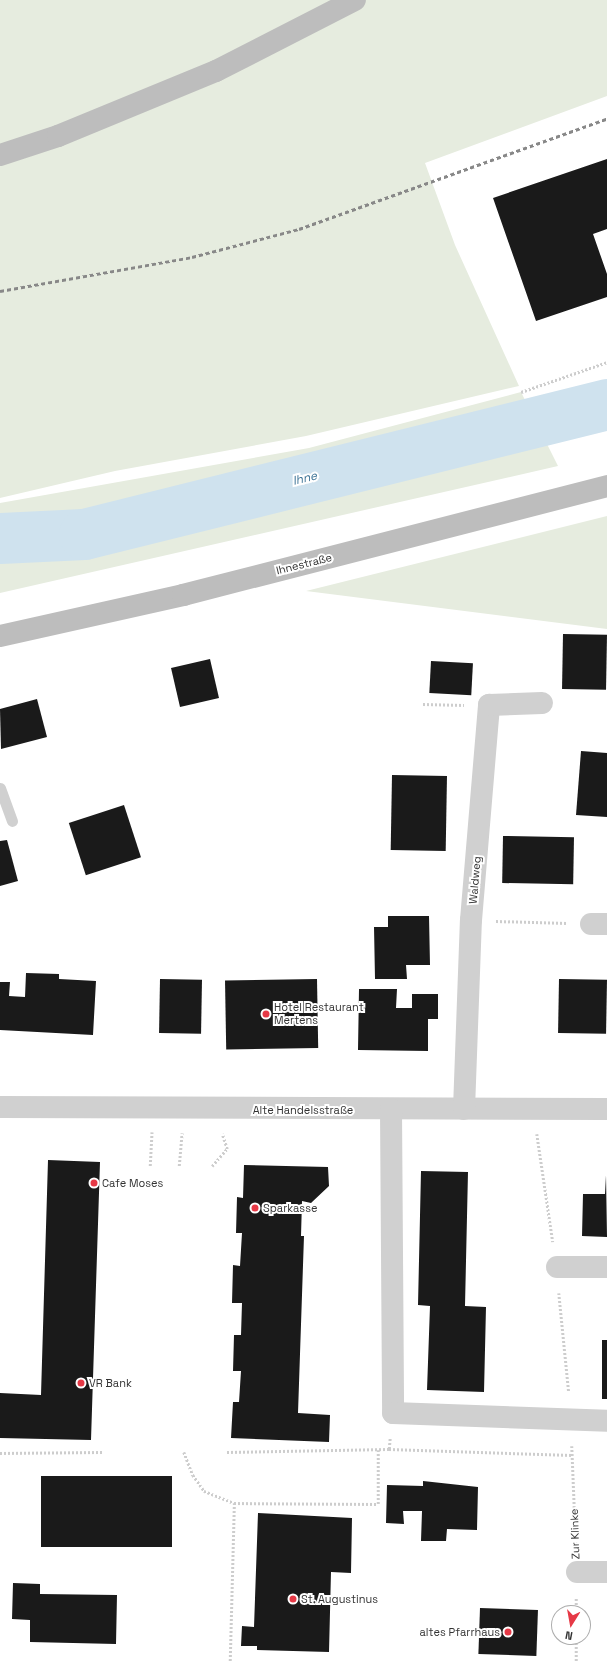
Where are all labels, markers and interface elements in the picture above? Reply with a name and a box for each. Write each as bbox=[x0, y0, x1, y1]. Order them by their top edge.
water label: Ihne bbox=[291, 469, 319, 489]
street label: Ihnestraße bbox=[275, 551, 333, 577]
street label: Waldweg bbox=[466, 856, 484, 904]
place label: Hotel Restaurant Mertens bbox=[274, 1001, 364, 1027]
marker: Hotel Restaurant Mertens bbox=[261, 1009, 271, 1019]
street label: Alte Handelsstraße bbox=[253, 1103, 353, 1117]
place label: Cafe Moses bbox=[102, 1176, 163, 1190]
marker: Cafe Moses bbox=[89, 1178, 99, 1188]
place label: Sparkasse bbox=[263, 1201, 317, 1215]
marker: Sparkasse bbox=[250, 1203, 260, 1213]
place label: VR Bank bbox=[89, 1376, 132, 1390]
marker: VR Bank bbox=[76, 1378, 86, 1388]
street label: Zur Klinke bbox=[568, 1508, 582, 1560]
place label: St. Augustinus bbox=[301, 1592, 378, 1606]
marker: St. Augustinus bbox=[288, 1594, 298, 1604]
north arrow bbox=[551, 1605, 591, 1645]
place label: altes Pfarrhaus bbox=[420, 1625, 500, 1639]
marker: altes Pfarrhaus bbox=[503, 1627, 513, 1637]
text: N bbox=[564, 1628, 574, 1643]

